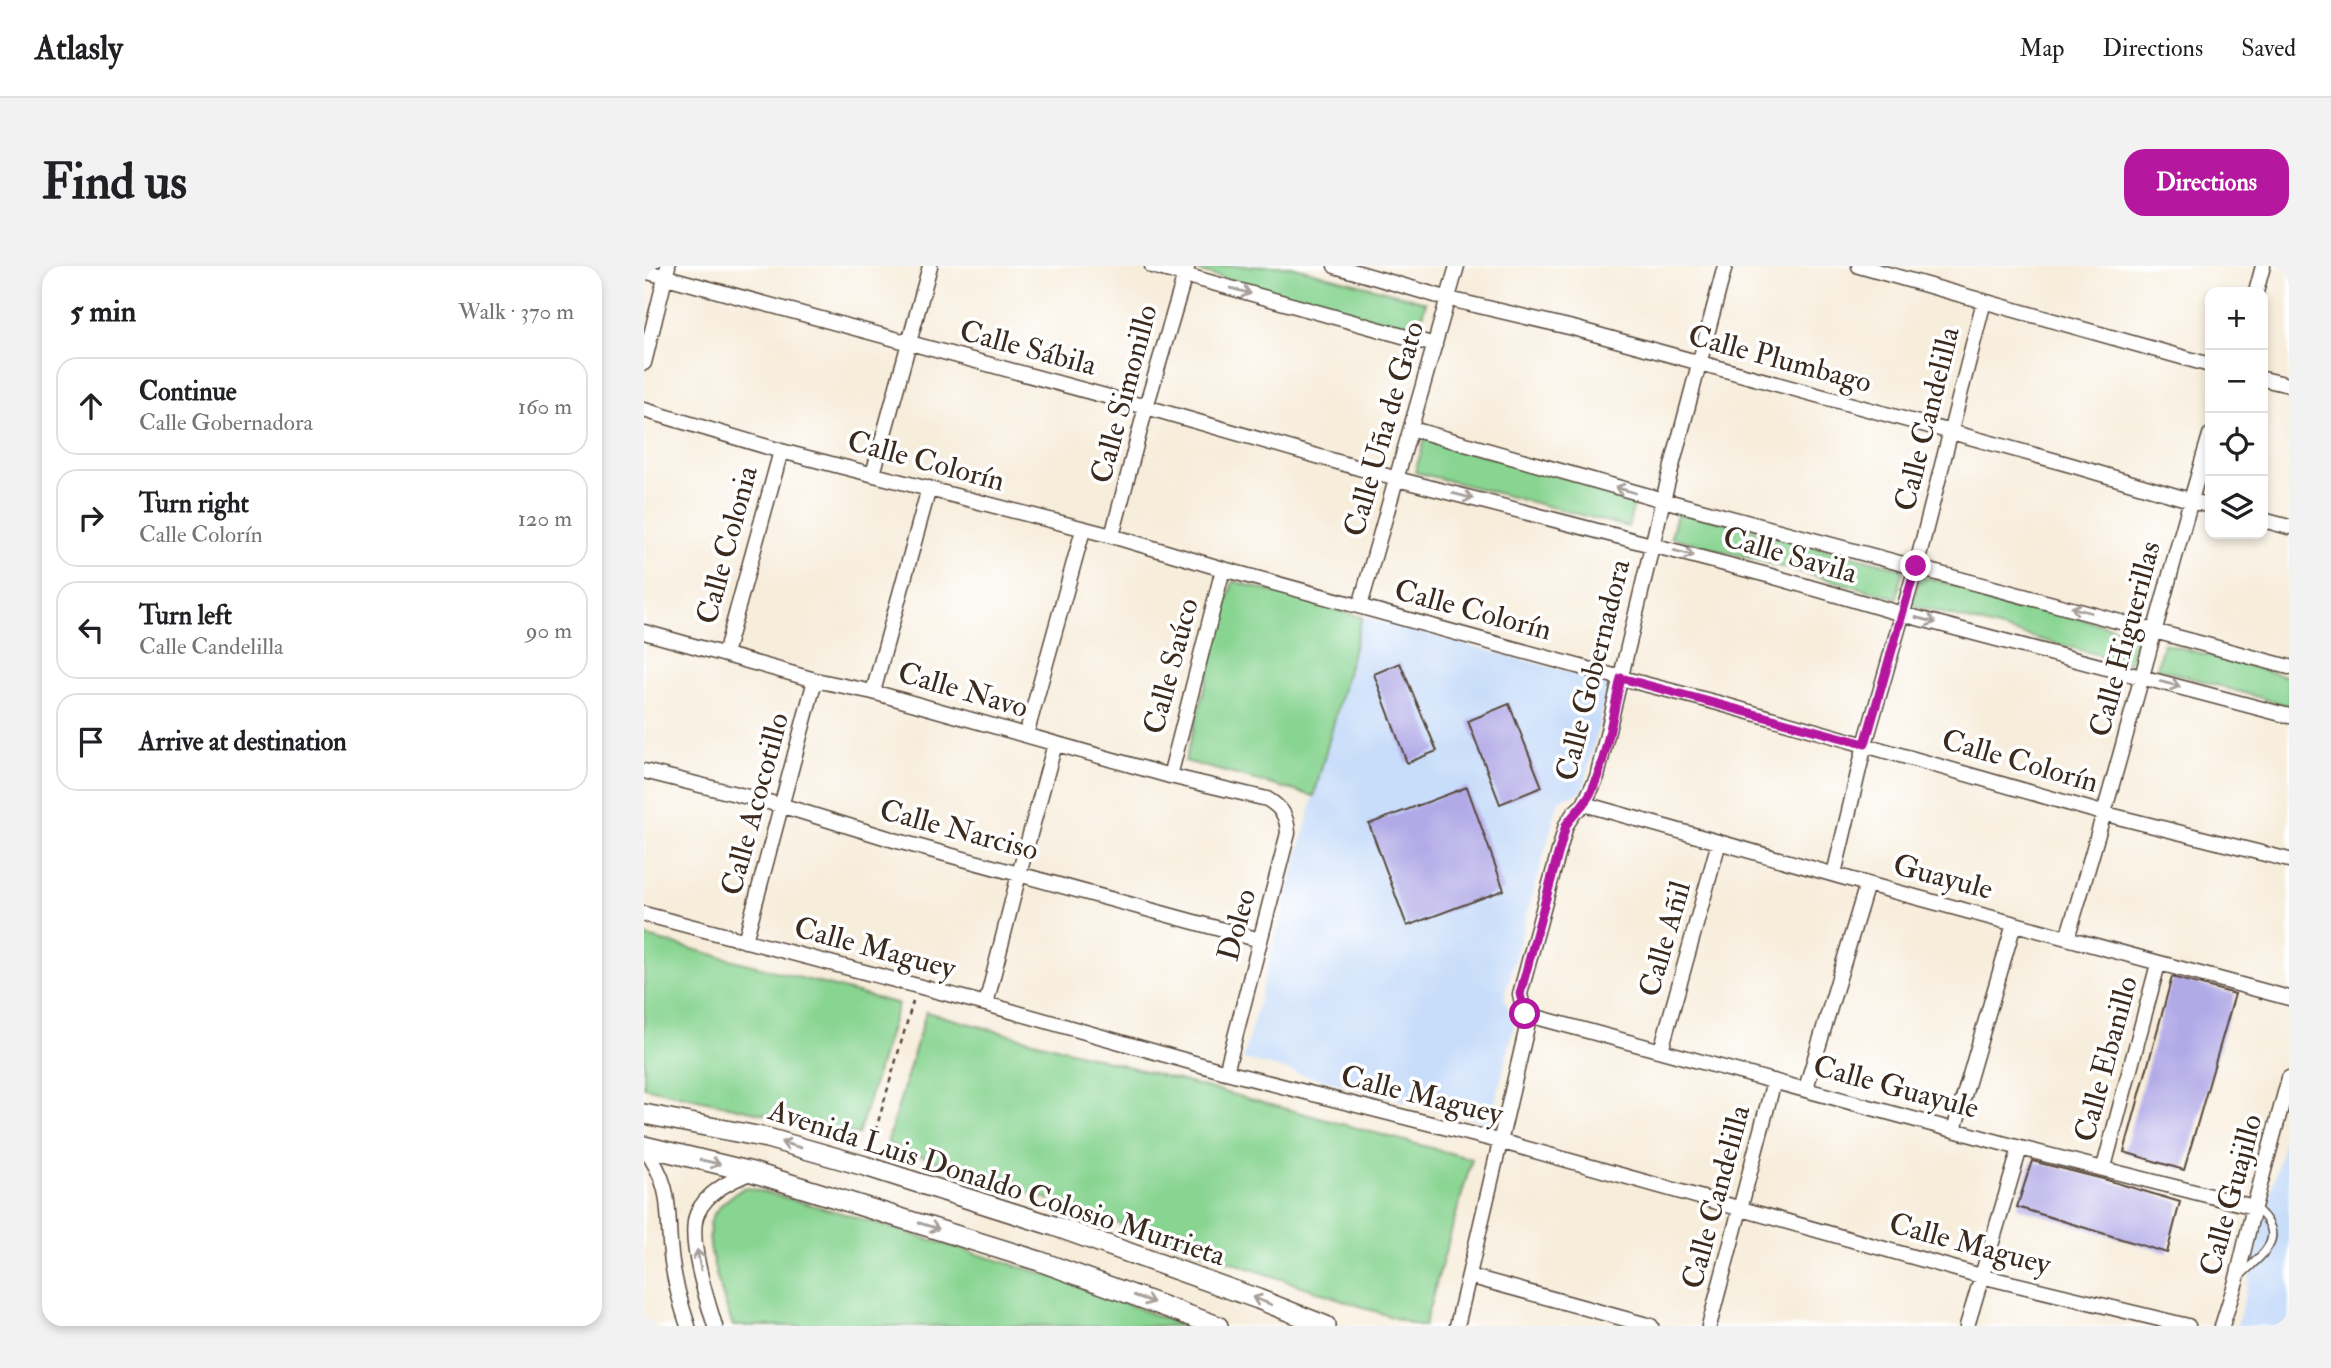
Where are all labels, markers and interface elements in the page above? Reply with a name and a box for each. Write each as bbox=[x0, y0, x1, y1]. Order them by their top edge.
text: Atlasly bbox=[35, 28, 123, 69]
text: Map bbox=[2019, 33, 2064, 64]
text: Directions bbox=[2102, 33, 2203, 64]
text: Saved bbox=[2241, 33, 2296, 64]
button: Directions bbox=[2124, 149, 2289, 216]
text: Find us bbox=[42, 152, 187, 213]
one-way arrow bbox=[1230, 285, 1252, 298]
map controls bbox=[2205, 287, 2268, 539]
button: + bbox=[2205, 287, 2268, 350]
text: 5 min bbox=[70, 293, 136, 330]
text: Walk · 370 m bbox=[458, 297, 574, 326]
street label: Calle Simonillo bbox=[1082, 301, 1166, 487]
street label: Calle Sábila bbox=[956, 312, 1101, 384]
street label: Calle Uña de Gato bbox=[1336, 317, 1432, 541]
street label: Calle Plumbago bbox=[1684, 317, 1876, 401]
street label: Calle Candelilla bbox=[1886, 322, 1968, 515]
button: − bbox=[2205, 350, 2268, 413]
text: Continue bbox=[139, 376, 237, 408]
icon: ahead bbox=[72, 387, 110, 425]
text: 160 m bbox=[518, 392, 572, 421]
text: Calle Gobernadora bbox=[139, 408, 313, 437]
button: locate bbox=[2205, 413, 2268, 476]
street label: Calle Colorín bbox=[843, 422, 1009, 500]
street label: Calle Colonia bbox=[688, 461, 766, 628]
button: layers bbox=[2205, 476, 2268, 539]
one-way arrow bbox=[1614, 482, 1636, 495]
text: Turn right bbox=[139, 488, 249, 520]
one-way arrow bbox=[1451, 490, 1474, 503]
icon: right bbox=[72, 499, 110, 537]
text: 120 m bbox=[518, 504, 572, 533]
street label: Calle Savila bbox=[1719, 518, 1862, 592]
text: Calle Colorín bbox=[139, 520, 263, 549]
street label: Calle Higuerillas bbox=[2081, 537, 2169, 741]
one-way arrow bbox=[1672, 547, 1694, 560]
route end bbox=[1900, 550, 1931, 581]
street label: Calle Gobernadora bbox=[1548, 555, 1639, 785]
street label: Calle Colorín bbox=[1390, 571, 1556, 649]
street label: Calle Saúco bbox=[1135, 594, 1207, 738]
text: Turn left bbox=[139, 600, 232, 632]
one-way arrow bbox=[2070, 603, 2093, 616]
icon: left bbox=[72, 611, 110, 649]
one-way arrow bbox=[1915, 614, 1937, 627]
text: 90 m bbox=[526, 616, 572, 645]
text: Calle Candelilla bbox=[139, 632, 284, 661]
street label: Calle Navo bbox=[894, 654, 1032, 726]
one-way arrow bbox=[2159, 678, 2181, 691]
street label: Calle Acocotillo bbox=[713, 709, 797, 899]
street label: Calle Colorín bbox=[1937, 721, 2103, 801]
icon: arrive bbox=[72, 723, 110, 761]
text: Arrive at destination bbox=[139, 726, 347, 758]
street label: Calle Narciso bbox=[876, 791, 1042, 869]
street label: Guayule bbox=[1889, 846, 1997, 908]
street label: Calle Añil bbox=[1631, 877, 1699, 1001]
street label: Doleo bbox=[1210, 885, 1264, 965]
street label: Calle Maguey bbox=[790, 909, 961, 988]
street label: Calle Ebanillo bbox=[2066, 972, 2146, 1146]
route start bbox=[1509, 998, 1540, 1029]
street label: Calle Guayule bbox=[1809, 1047, 1983, 1127]
street label: Calle Maguey bbox=[1337, 1057, 1508, 1133]
street label: Avenida Luis Donaldo Colosio Murrieta bbox=[763, 1091, 1231, 1275]
street label: Calle Candelilla bbox=[1674, 1101, 1758, 1293]
street label: Calle Guajillo bbox=[2192, 1110, 2270, 1280]
one-way arrow bbox=[780, 1138, 802, 1151]
one-way arrow bbox=[699, 1156, 721, 1169]
street label: Calle Maguey bbox=[1885, 1205, 2056, 1284]
one-way arrow bbox=[917, 1221, 939, 1234]
one-way arrow bbox=[691, 1249, 705, 1272]
one-way arrow bbox=[1252, 1293, 1274, 1306]
one-way arrow bbox=[1133, 1294, 1155, 1306]

